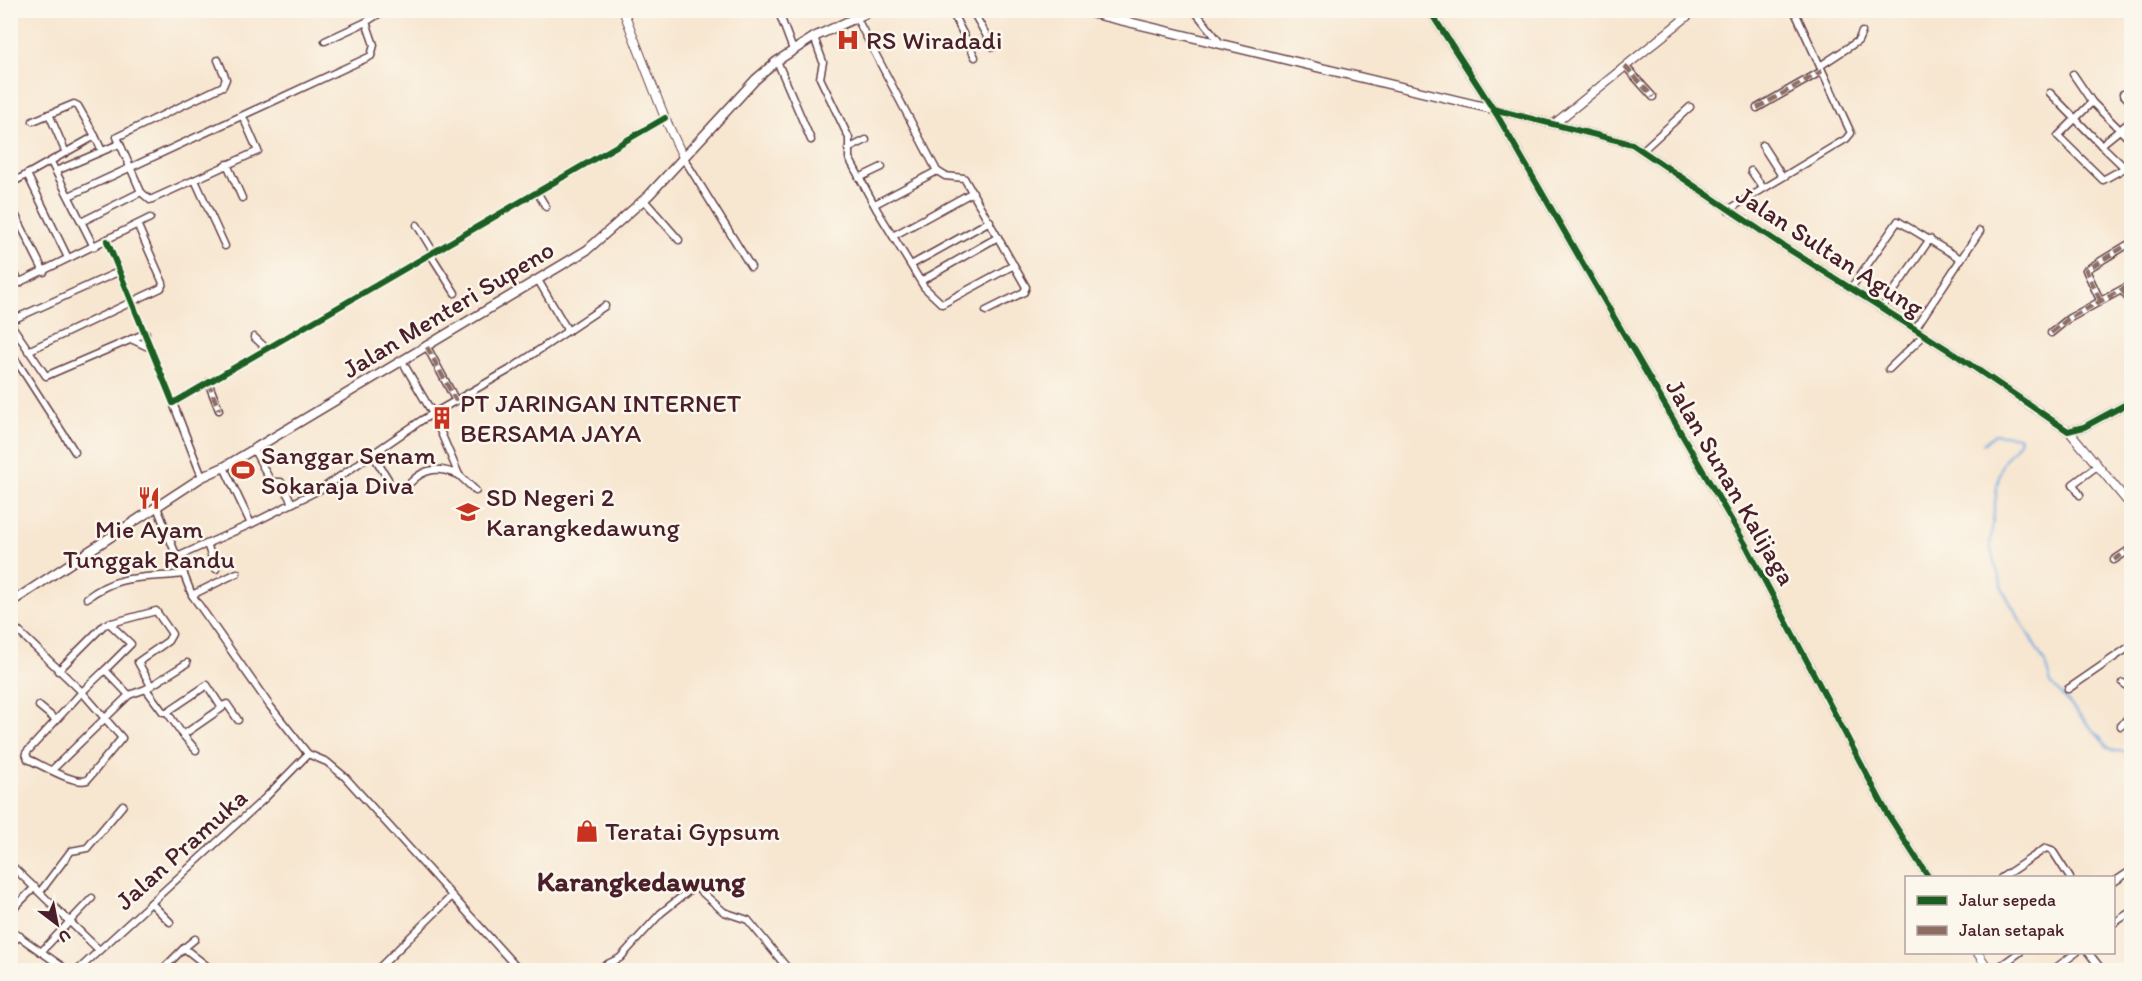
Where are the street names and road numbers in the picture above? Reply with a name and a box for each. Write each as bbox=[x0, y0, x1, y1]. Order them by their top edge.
street label: Jalan Sultan Agung bbox=[1730, 178, 1930, 324]
street label: Jalan Menteri Supeno bbox=[336, 233, 560, 385]
street label: Jalan Sunan Kalijaga bbox=[1659, 373, 1803, 591]
street label: Jalan Pramuka bbox=[108, 781, 254, 917]

